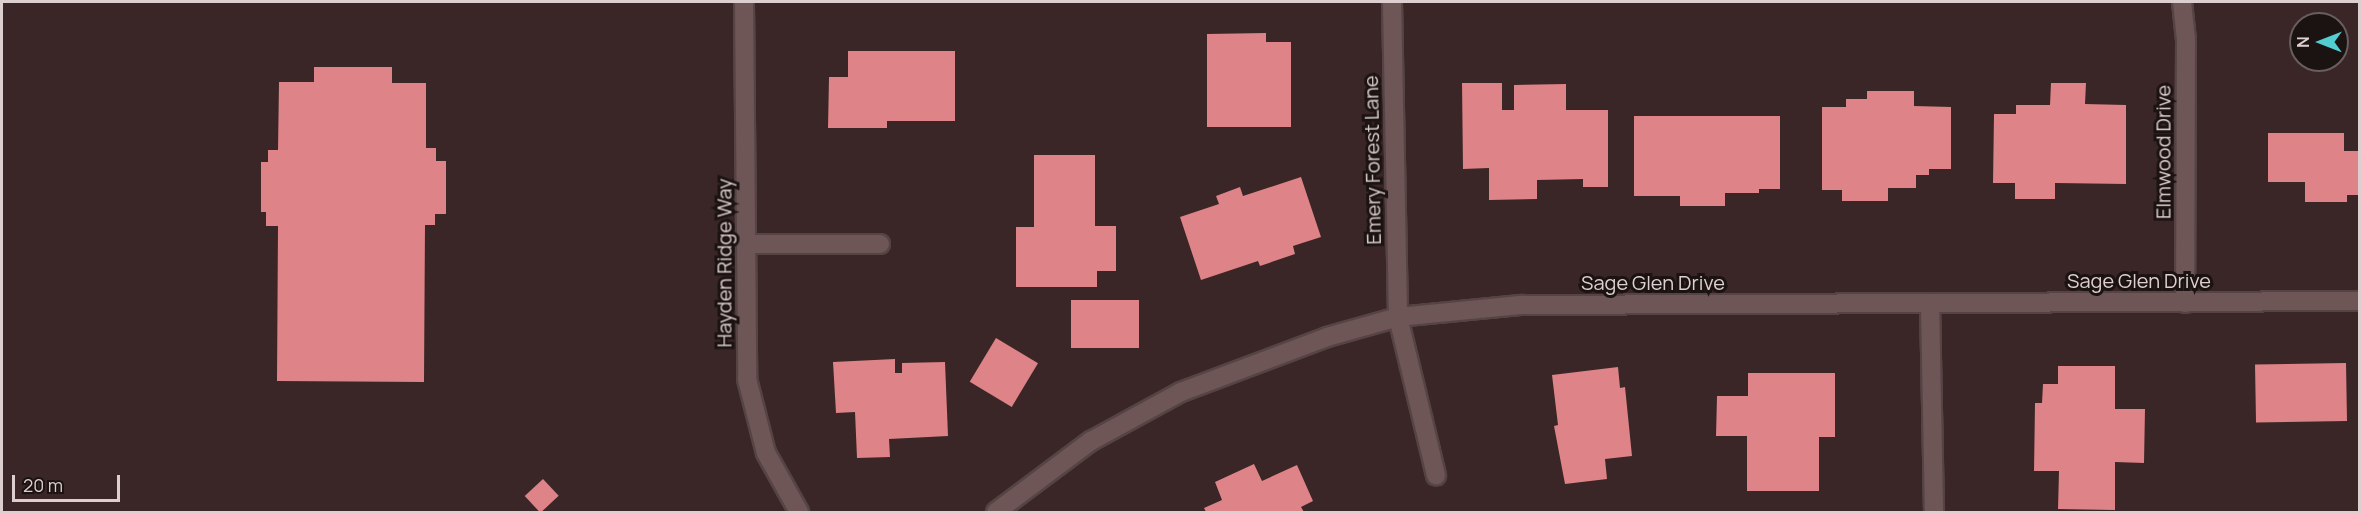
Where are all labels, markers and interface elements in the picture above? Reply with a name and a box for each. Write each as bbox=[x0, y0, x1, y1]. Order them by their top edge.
north arrow bbox=[2289, 12, 2349, 72]
text: N bbox=[2292, 36, 2314, 48]
street label: Emery Forest Lane bbox=[1359, 75, 1385, 245]
street label: Elmwood Drive bbox=[2151, 85, 2175, 219]
street label: Hayden Ridge Way bbox=[712, 179, 736, 347]
street label: Sage Glen Drive bbox=[2067, 268, 2211, 292]
street label: Sage Glen Drive bbox=[1581, 270, 1725, 294]
scale bar bbox=[15, 463, 123, 501]
text: 20 m bbox=[23, 473, 63, 497]

